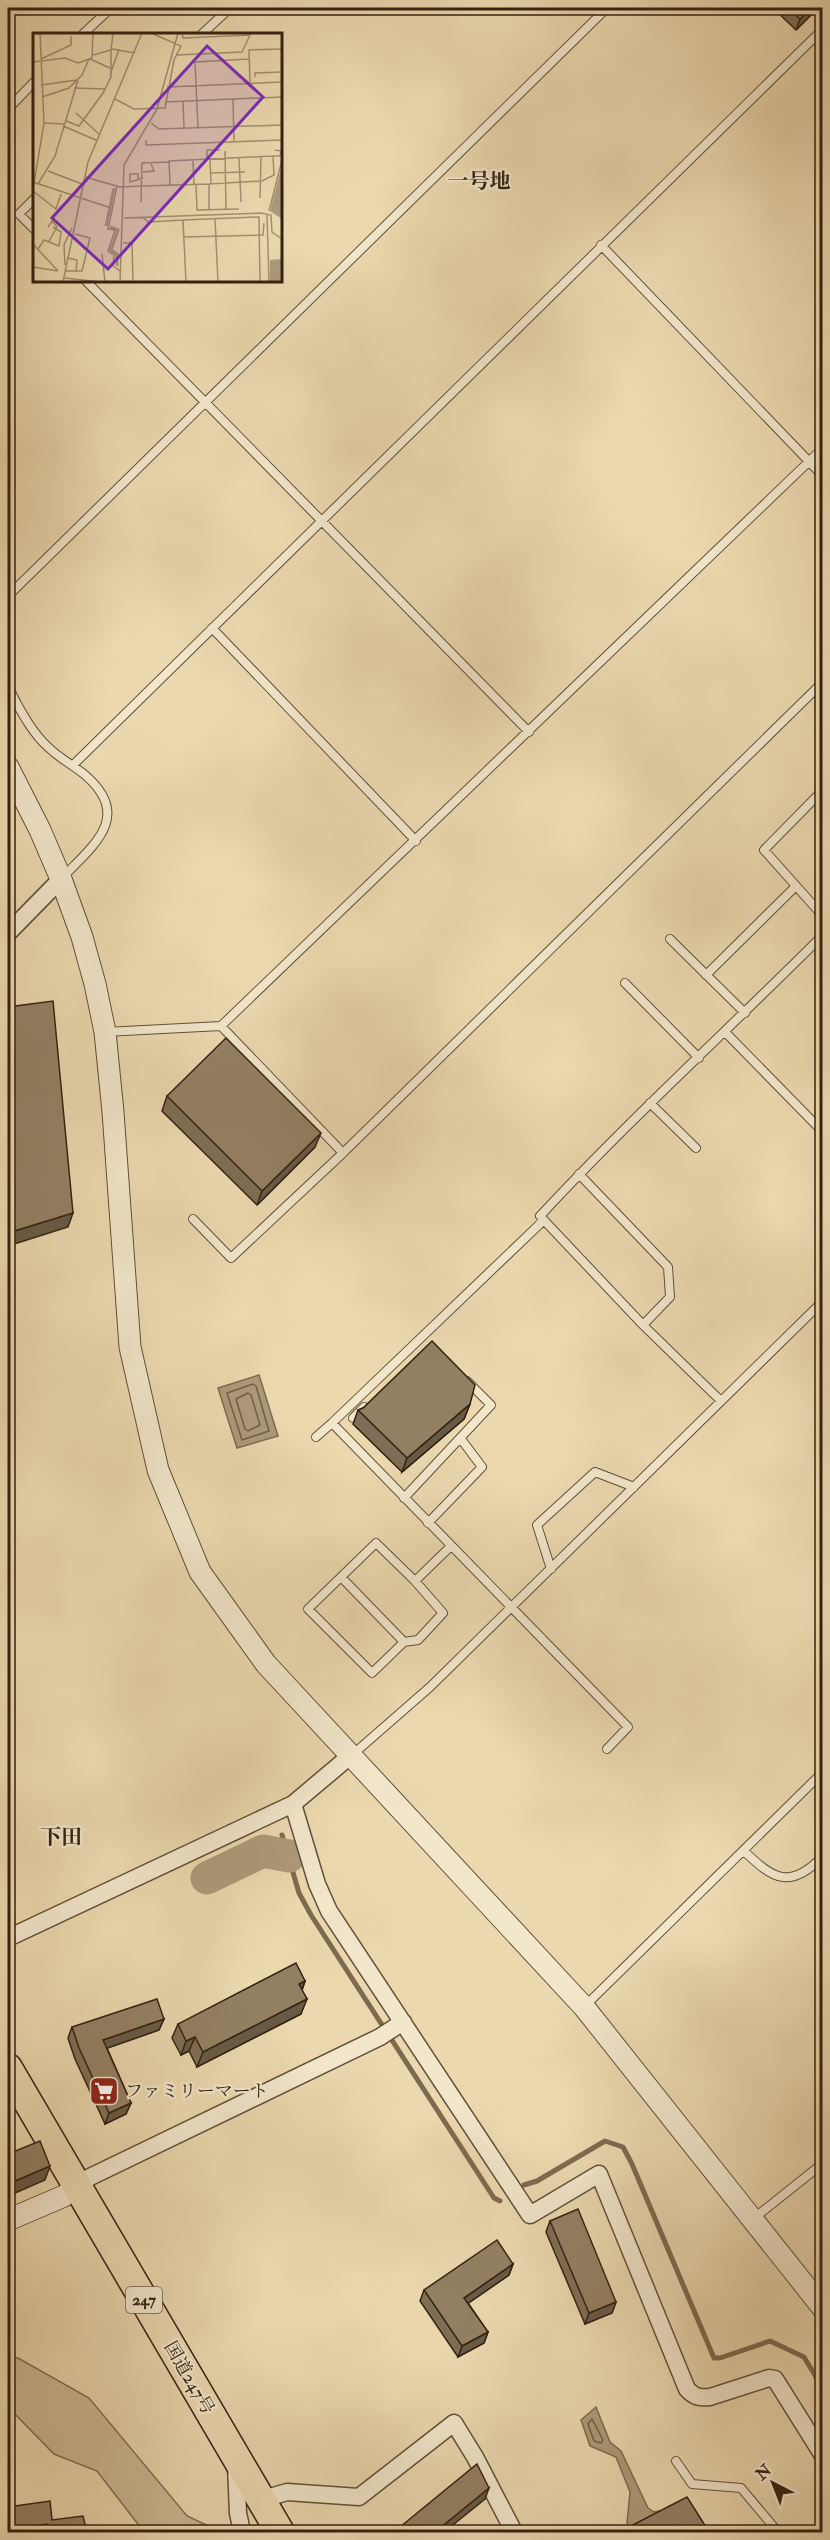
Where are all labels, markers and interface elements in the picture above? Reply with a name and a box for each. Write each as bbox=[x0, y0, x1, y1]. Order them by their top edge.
inset map bbox=[33, 33, 282, 282]
district label: 一号地 bbox=[448, 168, 511, 195]
district label: 下田 bbox=[40, 1824, 82, 1851]
supermarket icon: ファミリーマート bbox=[88, 2075, 120, 2107]
place label: ファミリーマート bbox=[125, 2080, 269, 2103]
road number: 247 bbox=[126, 2287, 162, 2313]
street label: 国道247号 bbox=[159, 2337, 219, 2419]
north arrow bbox=[743, 2453, 803, 2513]
text: N bbox=[751, 2460, 776, 2485]

